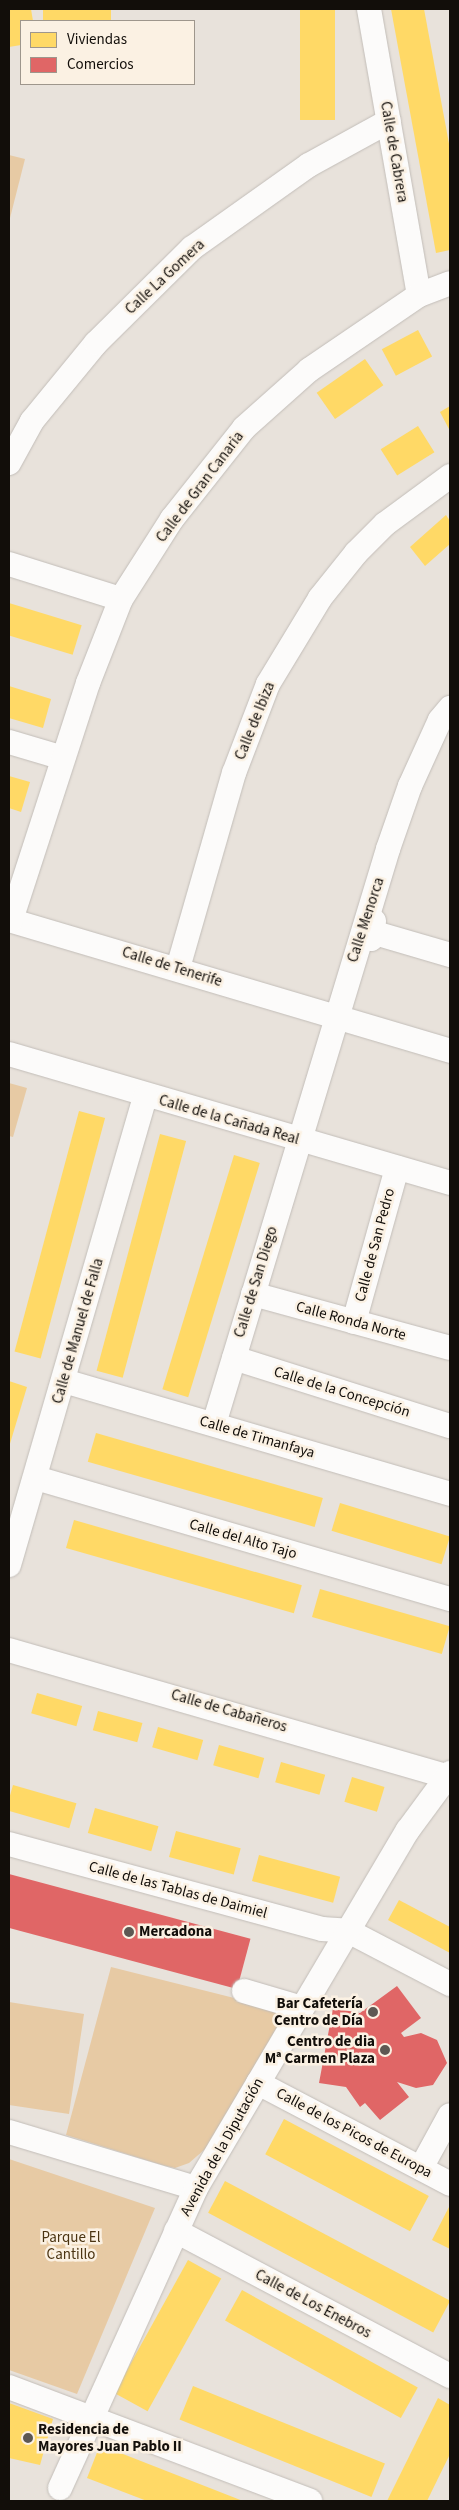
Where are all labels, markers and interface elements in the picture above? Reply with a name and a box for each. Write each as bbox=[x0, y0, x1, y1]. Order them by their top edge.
legend bbox=[20, 20, 195, 85]
text: Viviendas bbox=[67, 29, 127, 50]
text: Comercios bbox=[67, 54, 134, 75]
street label: Calle de Cabrera bbox=[376, 100, 412, 204]
street label: Calle La Gomera bbox=[122, 236, 208, 318]
street label: Calle de Gran Canaria bbox=[152, 428, 248, 546]
street label: Calle de Ibiza bbox=[231, 679, 279, 763]
street label: Calle Menorca bbox=[344, 875, 388, 965]
street label: Calle de Tenerife bbox=[120, 943, 224, 991]
street label: Calle de la Cañada Real bbox=[157, 1091, 301, 1149]
street label: Calle de San Pedro bbox=[351, 1186, 399, 1304]
street label: Calle de San Diego bbox=[231, 1224, 281, 1340]
street label: Calle de Manuel de Falla bbox=[49, 1256, 107, 1406]
street label: Calle Ronda Norte bbox=[294, 1298, 408, 1344]
street label: Calle de la Concepción bbox=[272, 1363, 412, 1421]
street label: Calle de Timanfaya bbox=[197, 1412, 317, 1462]
street label: Calle del Alto Tajo bbox=[187, 1515, 299, 1563]
street label: Calle de Cabañeros bbox=[169, 1686, 289, 1736]
street label: Calle de las Tablas de Daimiel bbox=[87, 1858, 269, 1922]
place label: Mercadona bbox=[139, 1923, 212, 1941]
marker: Mercadona bbox=[123, 1926, 135, 1938]
place label: Bar Cafetería Centro de Día bbox=[274, 1994, 363, 2029]
marker: Bar Cafetería Centro de Día bbox=[367, 2006, 379, 2018]
place label: Centro de dia Mª Carmen Plaza bbox=[265, 2032, 375, 2067]
marker: Centro de dia Mª Carmen Plaza bbox=[379, 2044, 391, 2056]
street label: Avenida de la Diputación bbox=[177, 2075, 267, 2219]
street label: Calle de los Picos de Europa bbox=[273, 2084, 435, 2182]
park label: Parque El Cantillo bbox=[41, 2228, 101, 2263]
street label: Calle de Los Enebros bbox=[252, 2266, 374, 2342]
place label: Residencia de Mayores Juan Pablo II bbox=[38, 2420, 182, 2455]
marker: Residencia de Mayores Juan Pablo II bbox=[22, 2432, 34, 2444]

